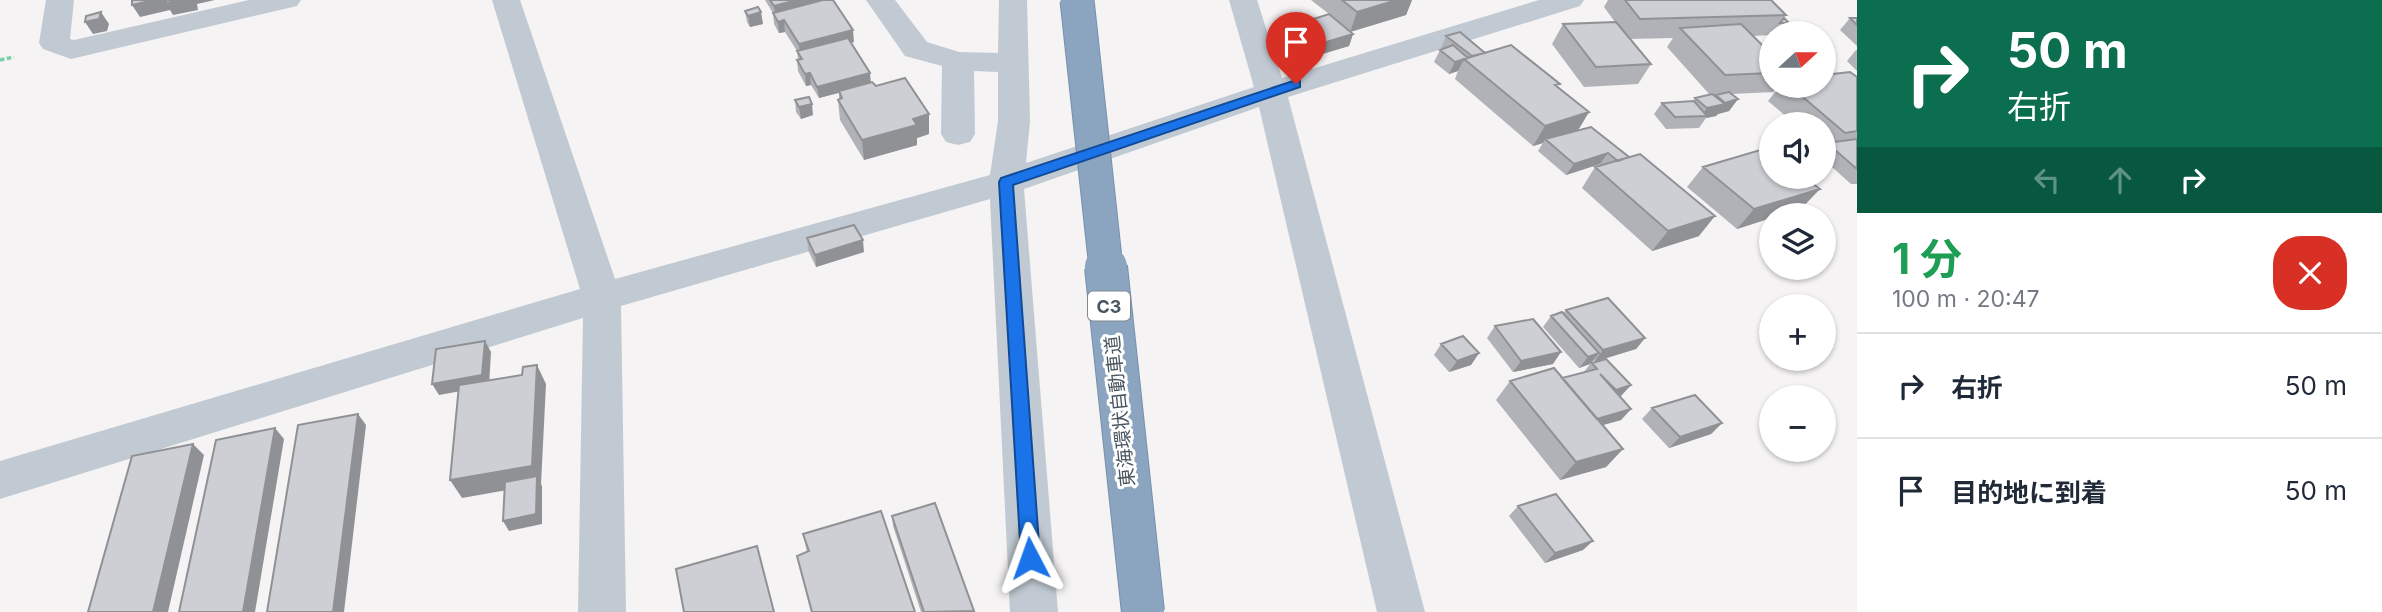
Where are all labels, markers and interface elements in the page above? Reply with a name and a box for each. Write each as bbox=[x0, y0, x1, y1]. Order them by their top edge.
pin bbox=[1266, 12.0, 1326, 84]
north arrow bbox=[1759, 21, 1836, 98]
map controls bbox=[1759, 21, 1836, 462]
text: 50 m bbox=[2007, 21, 2128, 80]
icon: arrive bbox=[1277, 23, 1315, 61]
icon: right bbox=[1892, 28, 1983, 119]
text: 右折 bbox=[2007, 87, 2071, 126]
button: sound bbox=[1759, 112, 1836, 189]
icon: left bbox=[2028, 161, 2066, 199]
icon: ahead bbox=[2101, 161, 2139, 199]
icon: right bbox=[2174, 161, 2212, 199]
button: layers bbox=[1759, 203, 1836, 280]
text: 1 分 bbox=[1892, 233, 1962, 284]
button: close bbox=[2273, 236, 2347, 310]
text: 100 m · 20:47 bbox=[1892, 285, 2040, 313]
road number: C3 bbox=[1088, 292, 1130, 320]
button: + bbox=[1759, 294, 1836, 371]
street label: 東海環状自動車道 bbox=[1101, 334, 1139, 488]
icon: right bbox=[1892, 367, 1930, 405]
text: 50 m bbox=[2285, 370, 2347, 401]
text: 右折 bbox=[1951, 372, 2003, 403]
button: − bbox=[1759, 385, 1836, 462]
icon: arrive bbox=[1892, 472, 1930, 510]
text: 50 m bbox=[2285, 475, 2347, 506]
text: 目的地に到着 bbox=[1951, 477, 2107, 508]
position arrow bbox=[993, 521, 1067, 595]

